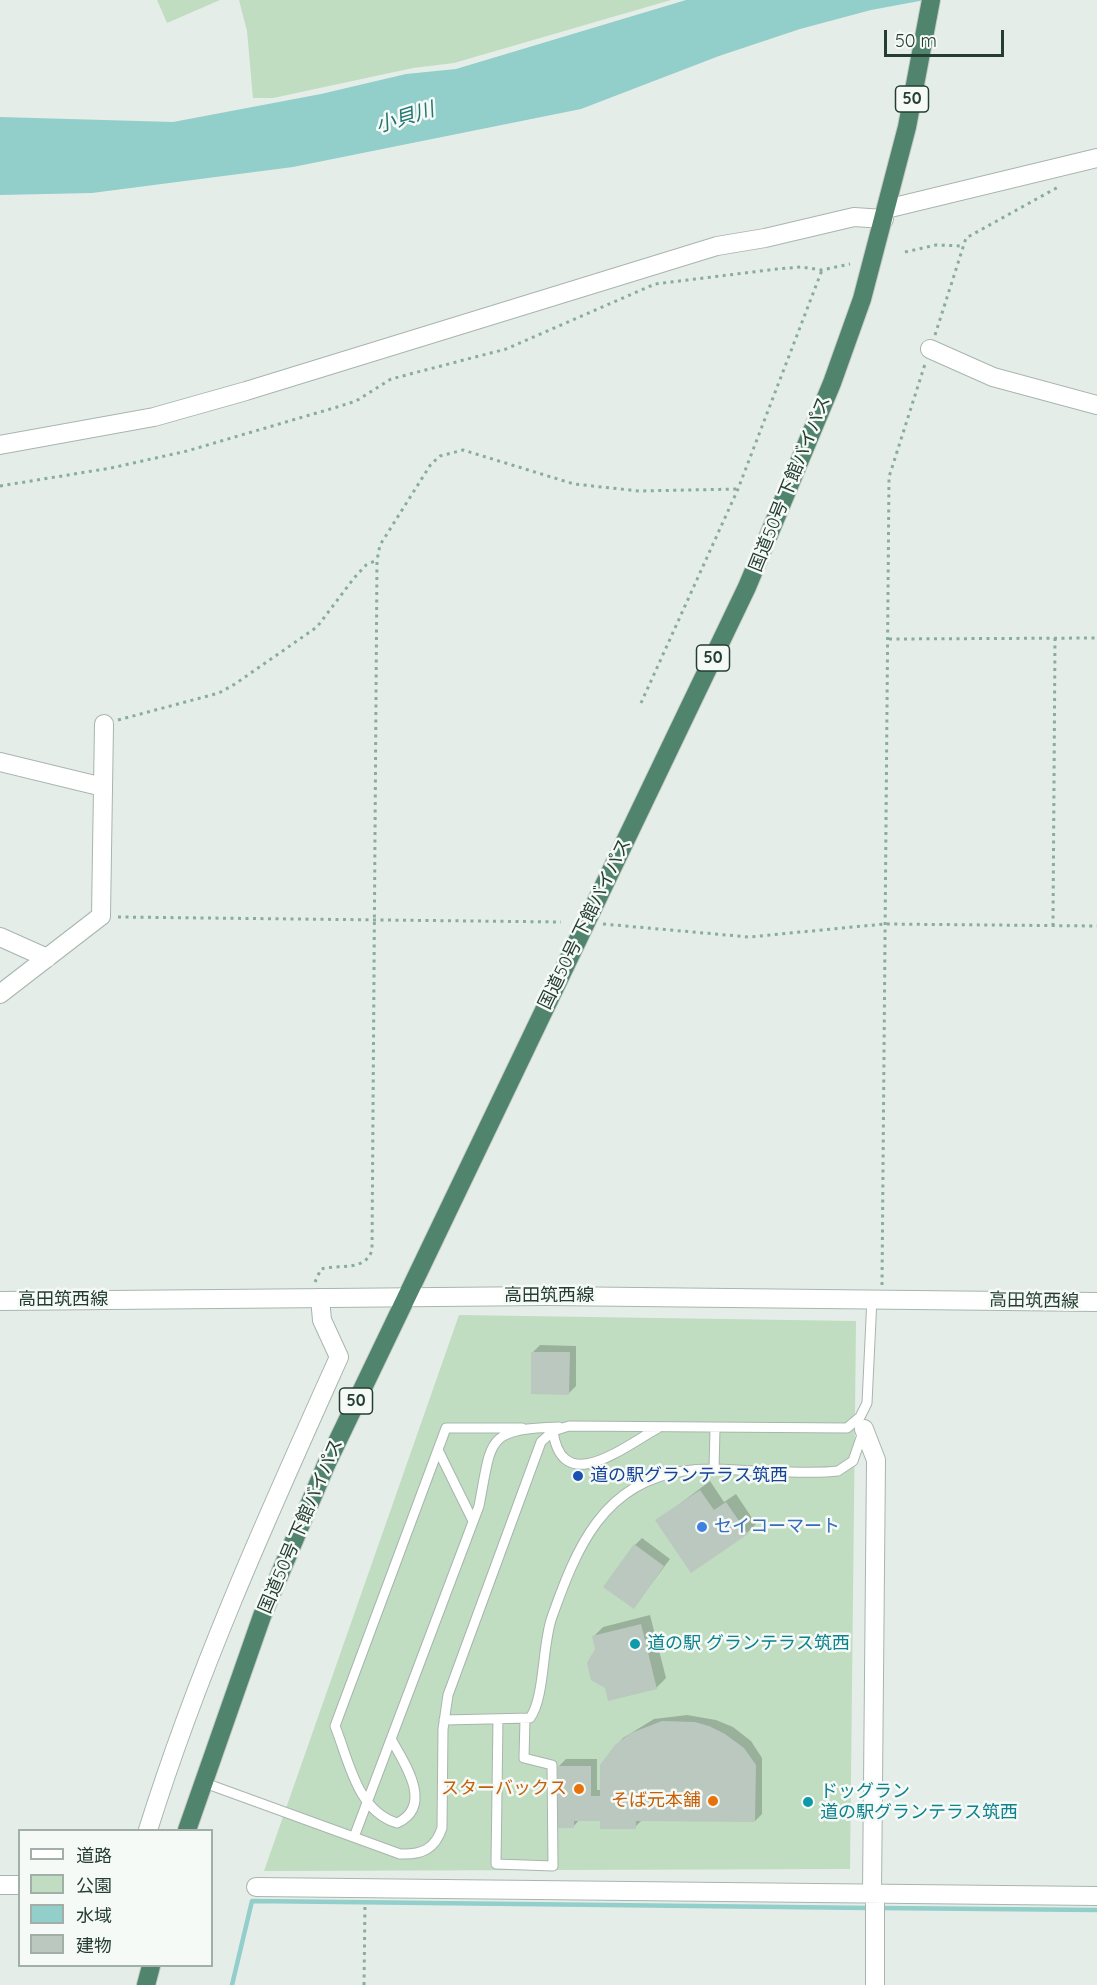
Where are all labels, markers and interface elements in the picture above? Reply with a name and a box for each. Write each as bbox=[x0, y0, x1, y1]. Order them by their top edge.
scale bar bbox=[887, 18, 1007, 56]
text: 50 m bbox=[895, 29, 937, 52]
road number: 50 bbox=[896, 86, 928, 112]
water label: 小貝川 bbox=[373, 98, 437, 138]
street label: 国道50号 下館バイパス bbox=[745, 393, 835, 575]
road number: 50 bbox=[696, 645, 730, 671]
street label: 国道50号 下館バイパス bbox=[534, 835, 636, 1013]
street label: 高田筑西線 bbox=[504, 1285, 594, 1307]
street label: 高田筑西線 bbox=[18, 1289, 108, 1311]
street label: 高田筑西線 bbox=[989, 1289, 1079, 1313]
road number: 50 bbox=[340, 1388, 372, 1414]
street label: 国道50号 下館バイパス bbox=[254, 1436, 348, 1616]
place label: 道の駅グランテラス筑西 bbox=[590, 1465, 788, 1487]
marker: 道の駅グランテラス筑西 bbox=[571, 1469, 585, 1483]
place label: セイコーマート bbox=[714, 1516, 840, 1538]
marker: セイコーマート bbox=[695, 1520, 709, 1534]
place label: 道の駅 グランテラス筑西 bbox=[647, 1633, 850, 1655]
marker: 道の駅 グランテラス筑西 bbox=[628, 1637, 642, 1651]
place label: スターバックス bbox=[441, 1778, 567, 1800]
place label: ドッグラン 道の駅グランテラス筑西 bbox=[820, 1781, 1018, 1824]
marker: スターバックス bbox=[572, 1782, 586, 1796]
place label: そば元本舗 bbox=[611, 1790, 701, 1812]
marker: そば元本舗 bbox=[706, 1794, 720, 1808]
marker: ドッグラン 道の駅グランテラス筑西 bbox=[801, 1795, 815, 1809]
legend bbox=[18, 1829, 213, 1967]
text: 道路 bbox=[76, 1844, 112, 1867]
text: 公園 bbox=[76, 1874, 112, 1897]
text: 水域 bbox=[76, 1904, 112, 1927]
text: 建物 bbox=[76, 1934, 112, 1957]

